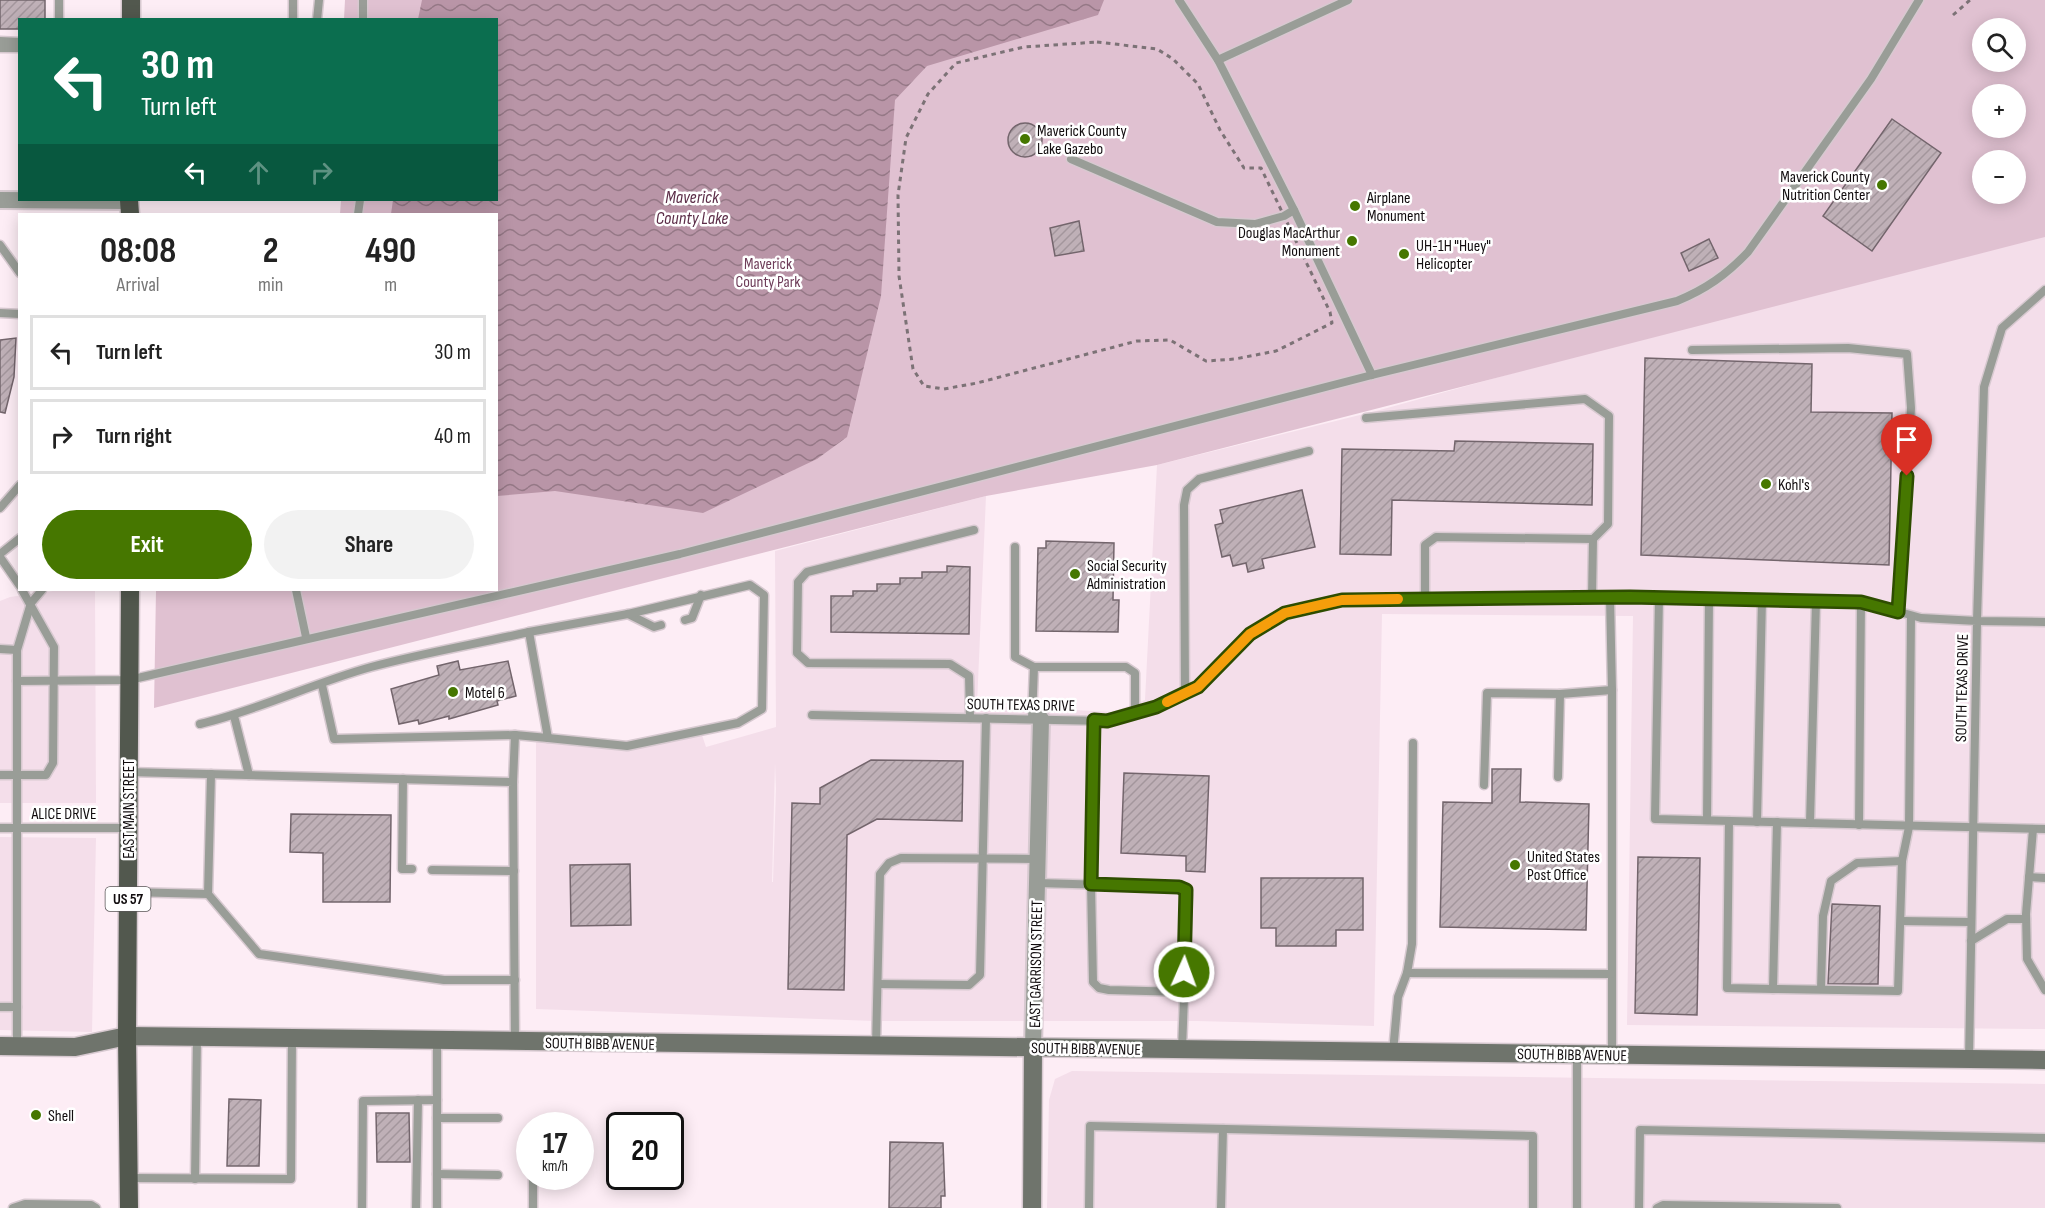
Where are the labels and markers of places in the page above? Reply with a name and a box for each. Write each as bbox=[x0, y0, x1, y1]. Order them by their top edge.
place label: Maverick County Lake Gazebo bbox=[1037, 122, 1127, 159]
marker: Maverick County Lake Gazebo bbox=[1018, 132, 1032, 146]
place label: Maverick County Nutrition Center bbox=[1780, 168, 1870, 205]
marker: Maverick County Nutrition Center bbox=[1875, 178, 1889, 192]
place label: Airplane Monument bbox=[1366, 189, 1425, 226]
marker: Airplane Monument bbox=[1348, 199, 1362, 213]
place label: Douglas MacArthur Monument bbox=[1238, 224, 1340, 261]
marker: Douglas MacArthur Monument bbox=[1345, 234, 1359, 248]
place label: UH-1H "Huey" Helicopter bbox=[1416, 237, 1491, 274]
marker: UH-1H "Huey" Helicopter bbox=[1397, 247, 1411, 261]
pin bbox=[1881, 414, 1932, 476]
place label: Kohl's bbox=[1778, 476, 1810, 495]
marker: Kohl's bbox=[1759, 477, 1773, 491]
place label: Social Security Administration bbox=[1086, 557, 1167, 594]
marker: Social Security Administration bbox=[1068, 567, 1082, 581]
place label: Motel 6 bbox=[465, 684, 505, 703]
marker: Motel 6 bbox=[446, 685, 460, 699]
place label: United States Post Office bbox=[1527, 848, 1600, 885]
marker: United States Post Office bbox=[1508, 858, 1522, 872]
place label: Shell bbox=[48, 1107, 74, 1126]
marker: Shell bbox=[29, 1108, 43, 1122]

